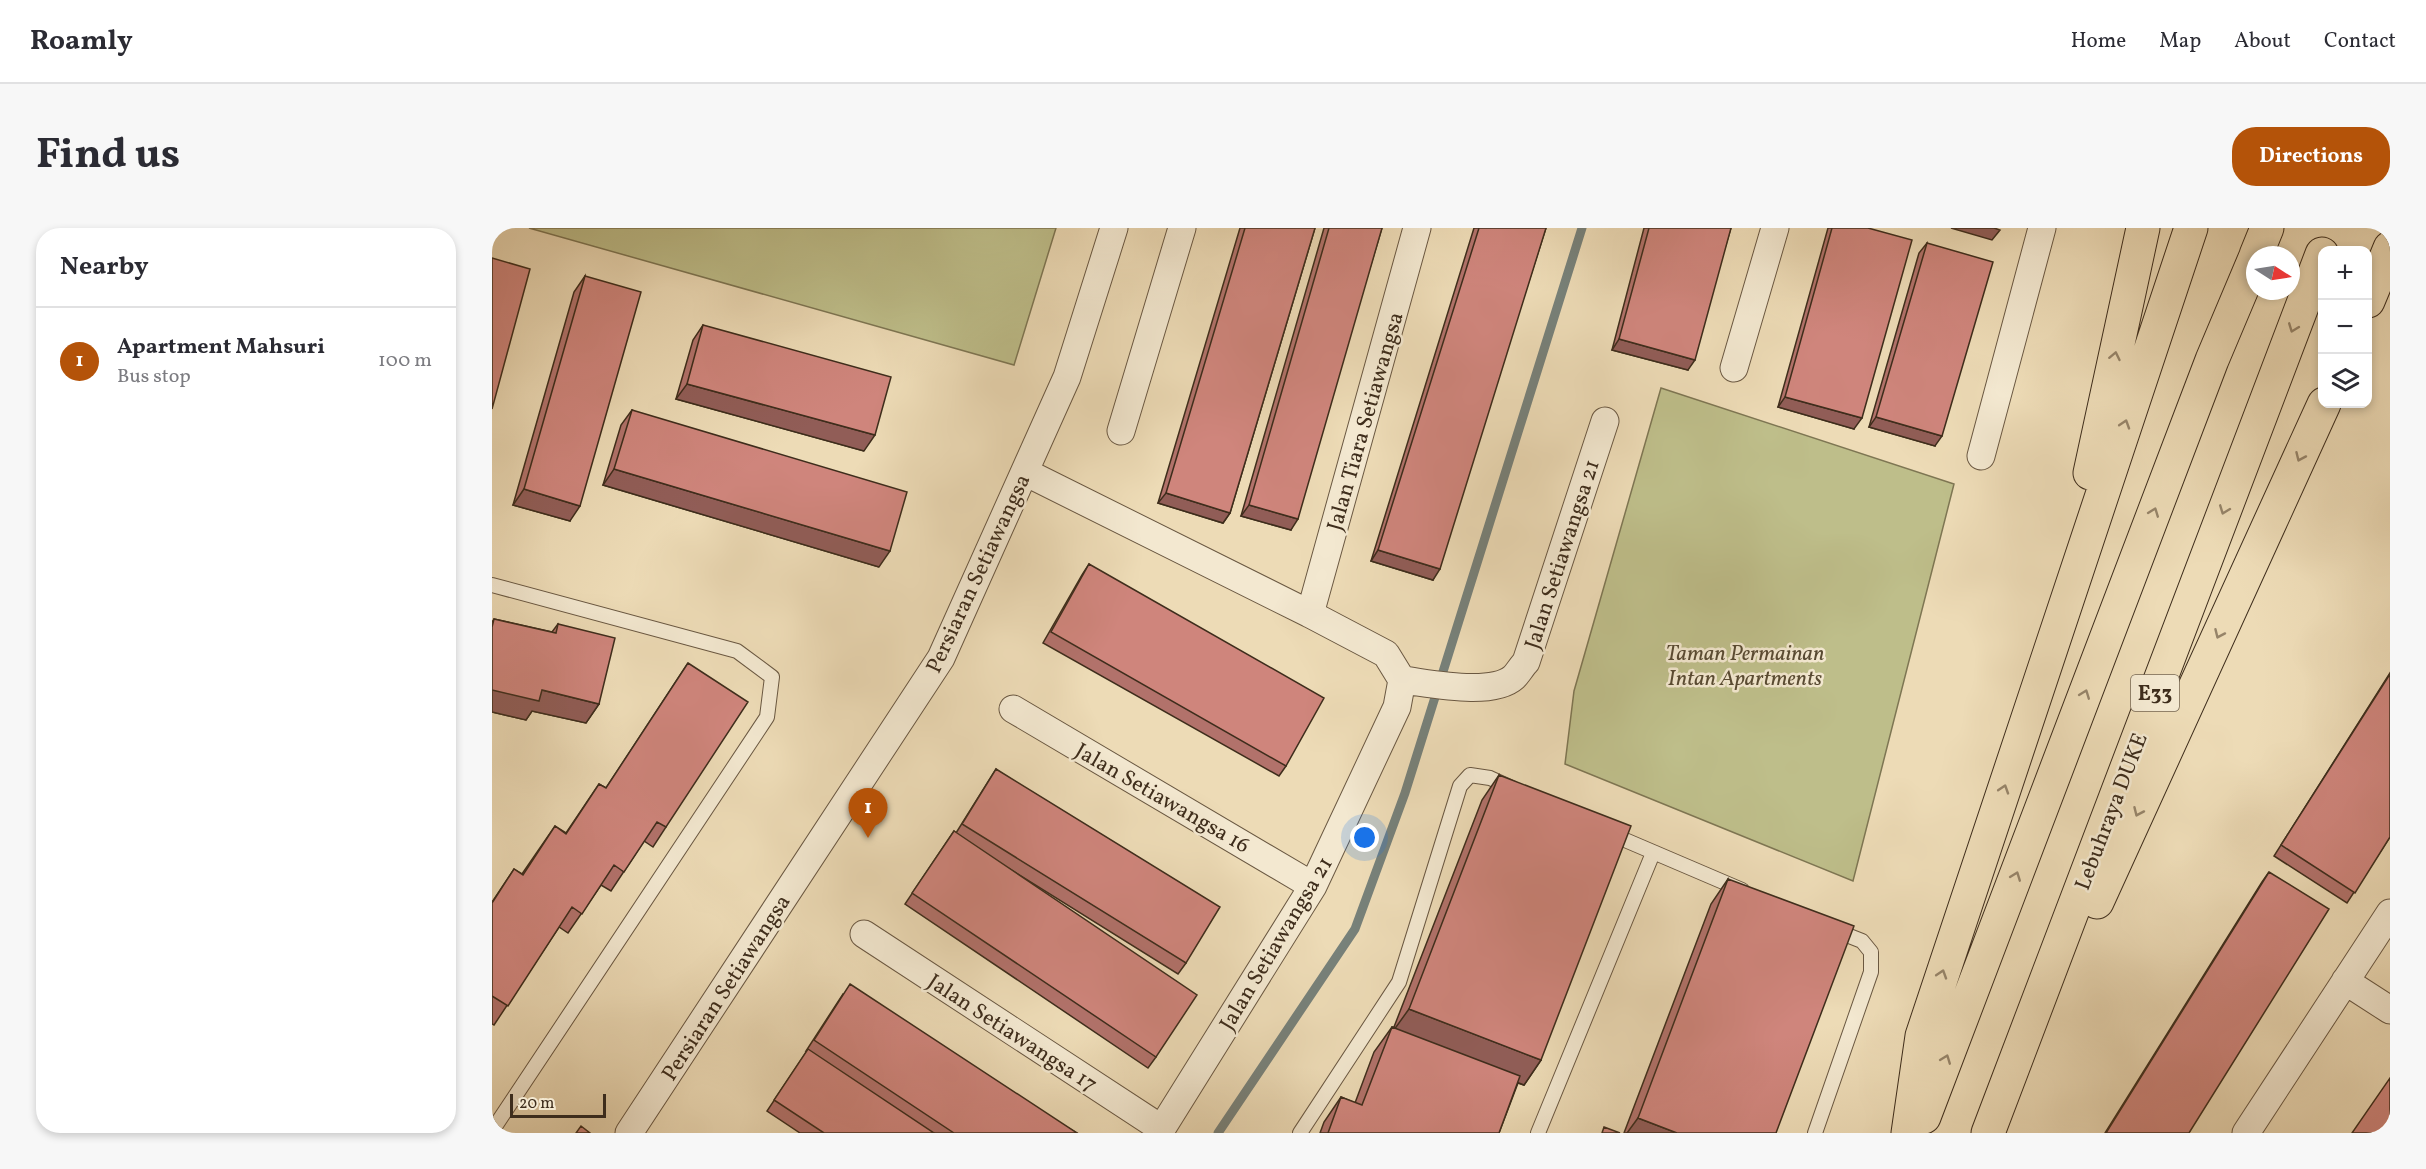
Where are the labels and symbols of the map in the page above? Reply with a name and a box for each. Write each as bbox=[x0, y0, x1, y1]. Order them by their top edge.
north arrow bbox=[2246, 246, 2300, 300]
street label: Jalan Tiara Setiawangsa bbox=[1320, 309, 1413, 535]
one-way arrow bbox=[2288, 322, 2301, 333]
one-way arrow bbox=[2108, 351, 2121, 361]
one-way arrow bbox=[2118, 419, 2131, 430]
one-way arrow bbox=[2295, 450, 2307, 461]
street label: Jalan Setiawangsa 21 bbox=[1518, 456, 1609, 654]
street label: Persiaran Setiawangsa bbox=[919, 469, 1039, 679]
one-way arrow bbox=[2219, 504, 2231, 515]
one-way arrow bbox=[2147, 507, 2160, 518]
one-way arrow bbox=[2214, 628, 2226, 639]
park label: Taman Permainan Intan Apartments bbox=[1666, 639, 1824, 695]
road number: E33 bbox=[2131, 675, 2179, 711]
one-way arrow bbox=[2078, 689, 2090, 700]
street label: Lebuhraya DUKE bbox=[2068, 729, 2157, 895]
street label: Jalan Setiawangsa 16 bbox=[1069, 736, 1255, 862]
one-way arrow bbox=[1997, 784, 2009, 795]
pin: 1 bbox=[848, 788, 887, 838]
one-way arrow bbox=[2134, 805, 2146, 816]
your location bbox=[1350, 823, 1379, 852]
street label: Jalan Setiawangsa 21 bbox=[1213, 851, 1341, 1037]
one-way arrow bbox=[2008, 872, 2021, 882]
street label: Persiaran Setiawangsa bbox=[655, 889, 799, 1088]
street label: Jalan Setiawangsa 17 bbox=[921, 967, 1103, 1101]
one-way arrow bbox=[1935, 969, 1948, 980]
one-way arrow bbox=[1939, 1054, 1951, 1065]
scale bar bbox=[510, 1091, 606, 1118]

